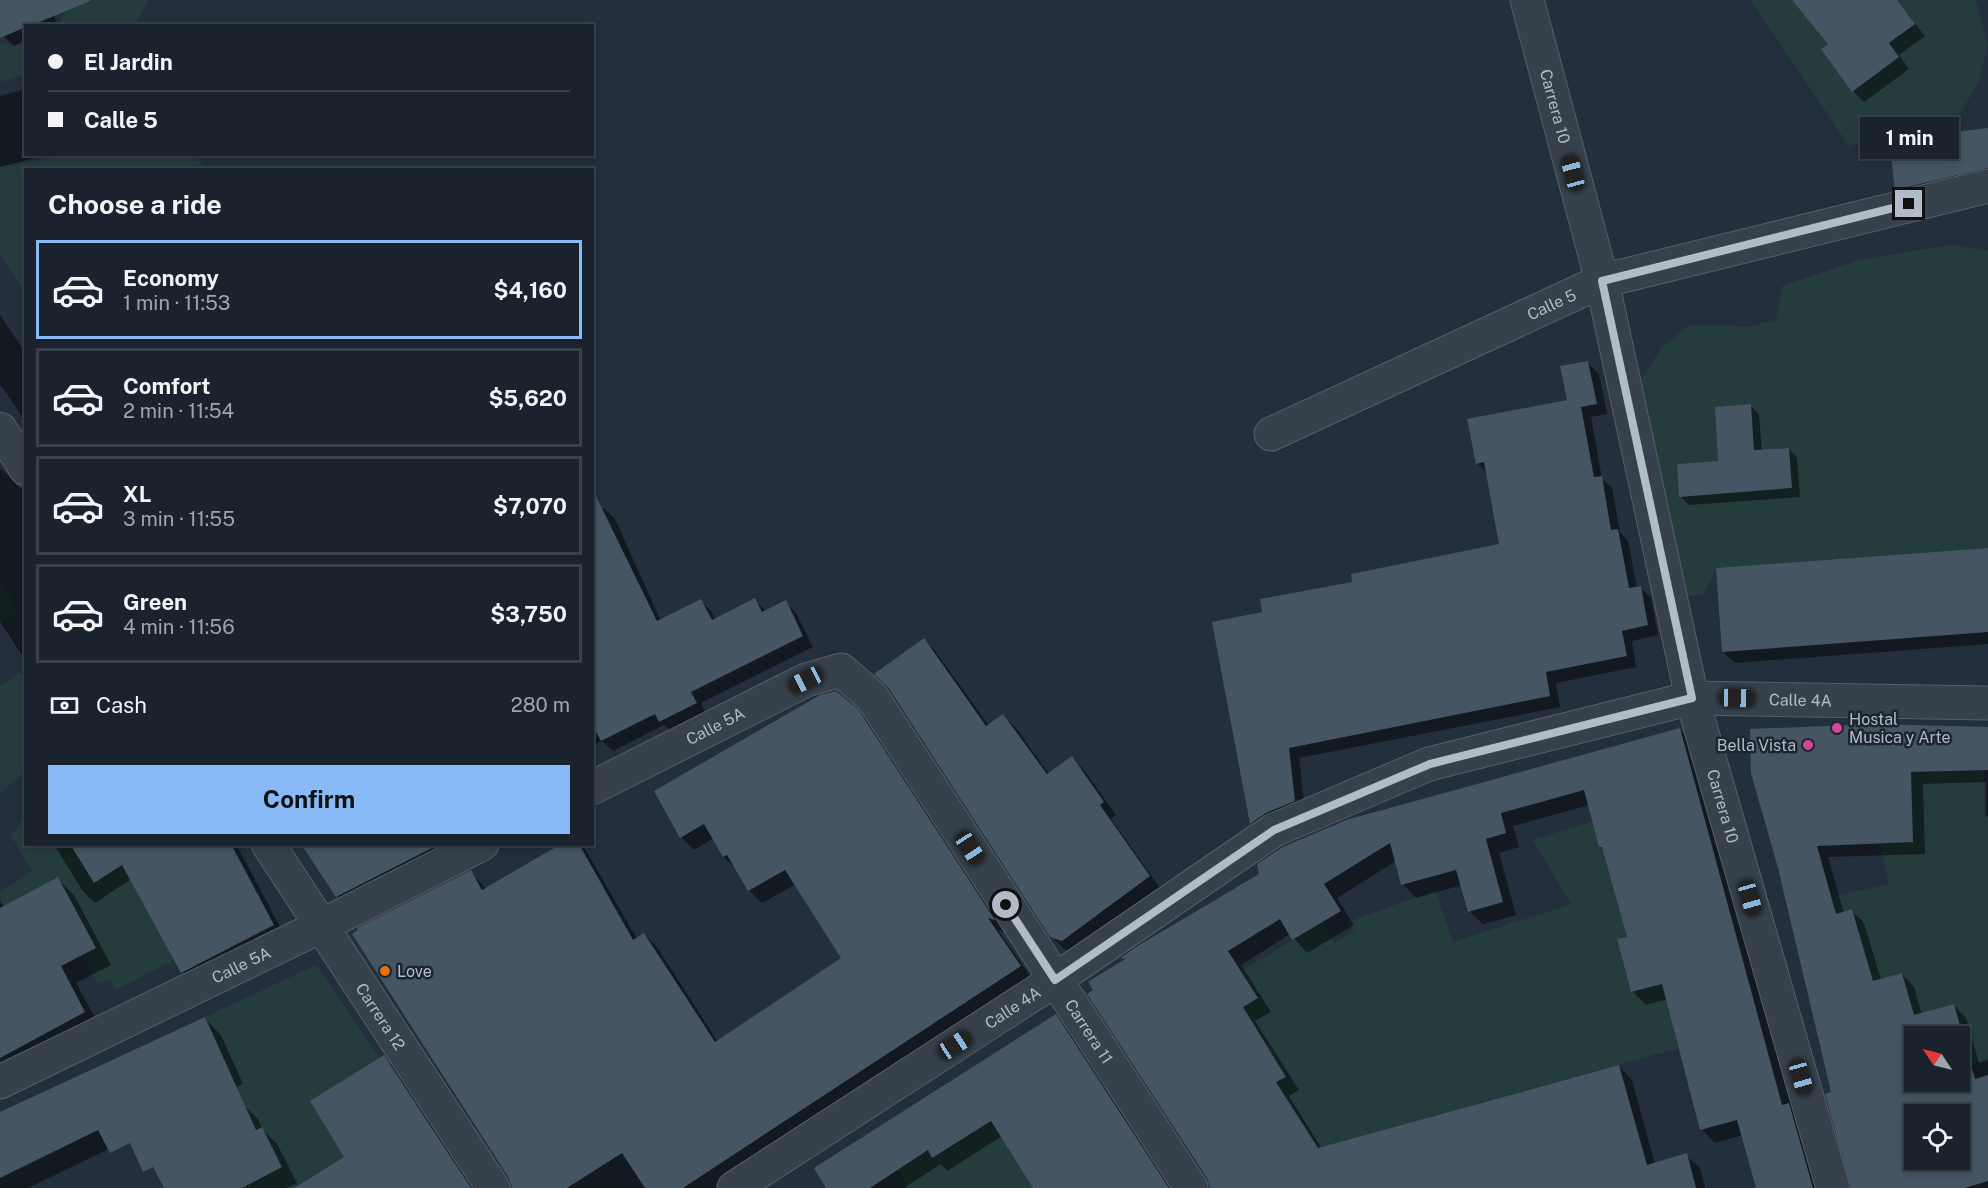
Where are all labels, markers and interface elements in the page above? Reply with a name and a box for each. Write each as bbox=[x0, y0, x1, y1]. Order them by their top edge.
text: El Jardin bbox=[84, 49, 173, 75]
street label: Carrera 10 bbox=[1536, 67, 1574, 146]
text: Calle 5 bbox=[84, 107, 158, 133]
callout: 1 min bbox=[1860, 117, 1958, 159]
text: 1 min bbox=[1885, 126, 1934, 150]
car bbox=[1560, 153, 1586, 193]
text: Choose a ride bbox=[48, 188, 222, 220]
route end bbox=[1895, 190, 1922, 217]
icon: car bbox=[51, 263, 105, 317]
text: Economy bbox=[123, 265, 219, 291]
text: $4,160 bbox=[493, 277, 567, 303]
street label: Calle 5 bbox=[1524, 285, 1579, 324]
text: 1 min · 11:53 bbox=[123, 291, 230, 315]
icon: car bbox=[51, 371, 105, 425]
text: Comfort bbox=[123, 373, 210, 399]
text: $5,620 bbox=[488, 385, 567, 411]
text: 2 min · 11:54 bbox=[123, 399, 234, 423]
icon: car bbox=[51, 479, 105, 533]
text: XL bbox=[123, 481, 151, 507]
text: $7,070 bbox=[493, 493, 567, 519]
text: 3 min · 11:55 bbox=[123, 507, 235, 531]
icon: car bbox=[51, 587, 105, 641]
text: Green bbox=[123, 589, 187, 615]
text: $3,750 bbox=[490, 601, 567, 627]
text: 4 min · 11:56 bbox=[123, 615, 235, 639]
car bbox=[786, 664, 826, 696]
icon: cash bbox=[48, 689, 81, 722]
car bbox=[1719, 689, 1755, 707]
street label: Calle 4A bbox=[1769, 690, 1832, 710]
text: Cash bbox=[96, 692, 147, 718]
text: 280 m bbox=[511, 693, 570, 717]
street label: Calle 5A bbox=[683, 704, 748, 749]
place label: Hostal Musica y Arte bbox=[1849, 710, 1951, 747]
marker: Hostal Musica y Arte bbox=[1830, 721, 1844, 735]
place label: Bella Vista bbox=[1717, 736, 1796, 755]
marker: Bella Vista bbox=[1801, 738, 1815, 752]
button: Confirm bbox=[48, 765, 570, 834]
street label: Carrera 10 bbox=[1703, 767, 1742, 846]
car bbox=[953, 828, 987, 868]
car bbox=[1736, 878, 1764, 918]
route start bbox=[992, 891, 1019, 918]
street label: Calle 5A bbox=[209, 943, 274, 988]
place label: Love bbox=[397, 962, 432, 981]
marker: Love bbox=[378, 964, 392, 978]
street label: Carrera 12 bbox=[352, 980, 409, 1054]
street label: Calle 4A bbox=[981, 983, 1045, 1033]
street label: Carrera 11 bbox=[1061, 996, 1117, 1067]
north arrow bbox=[1904, 1026, 1970, 1092]
map controls bbox=[1904, 1026, 1970, 1170]
car bbox=[935, 1028, 975, 1062]
car bbox=[1787, 1057, 1815, 1097]
button: locate bbox=[1904, 1104, 1970, 1170]

